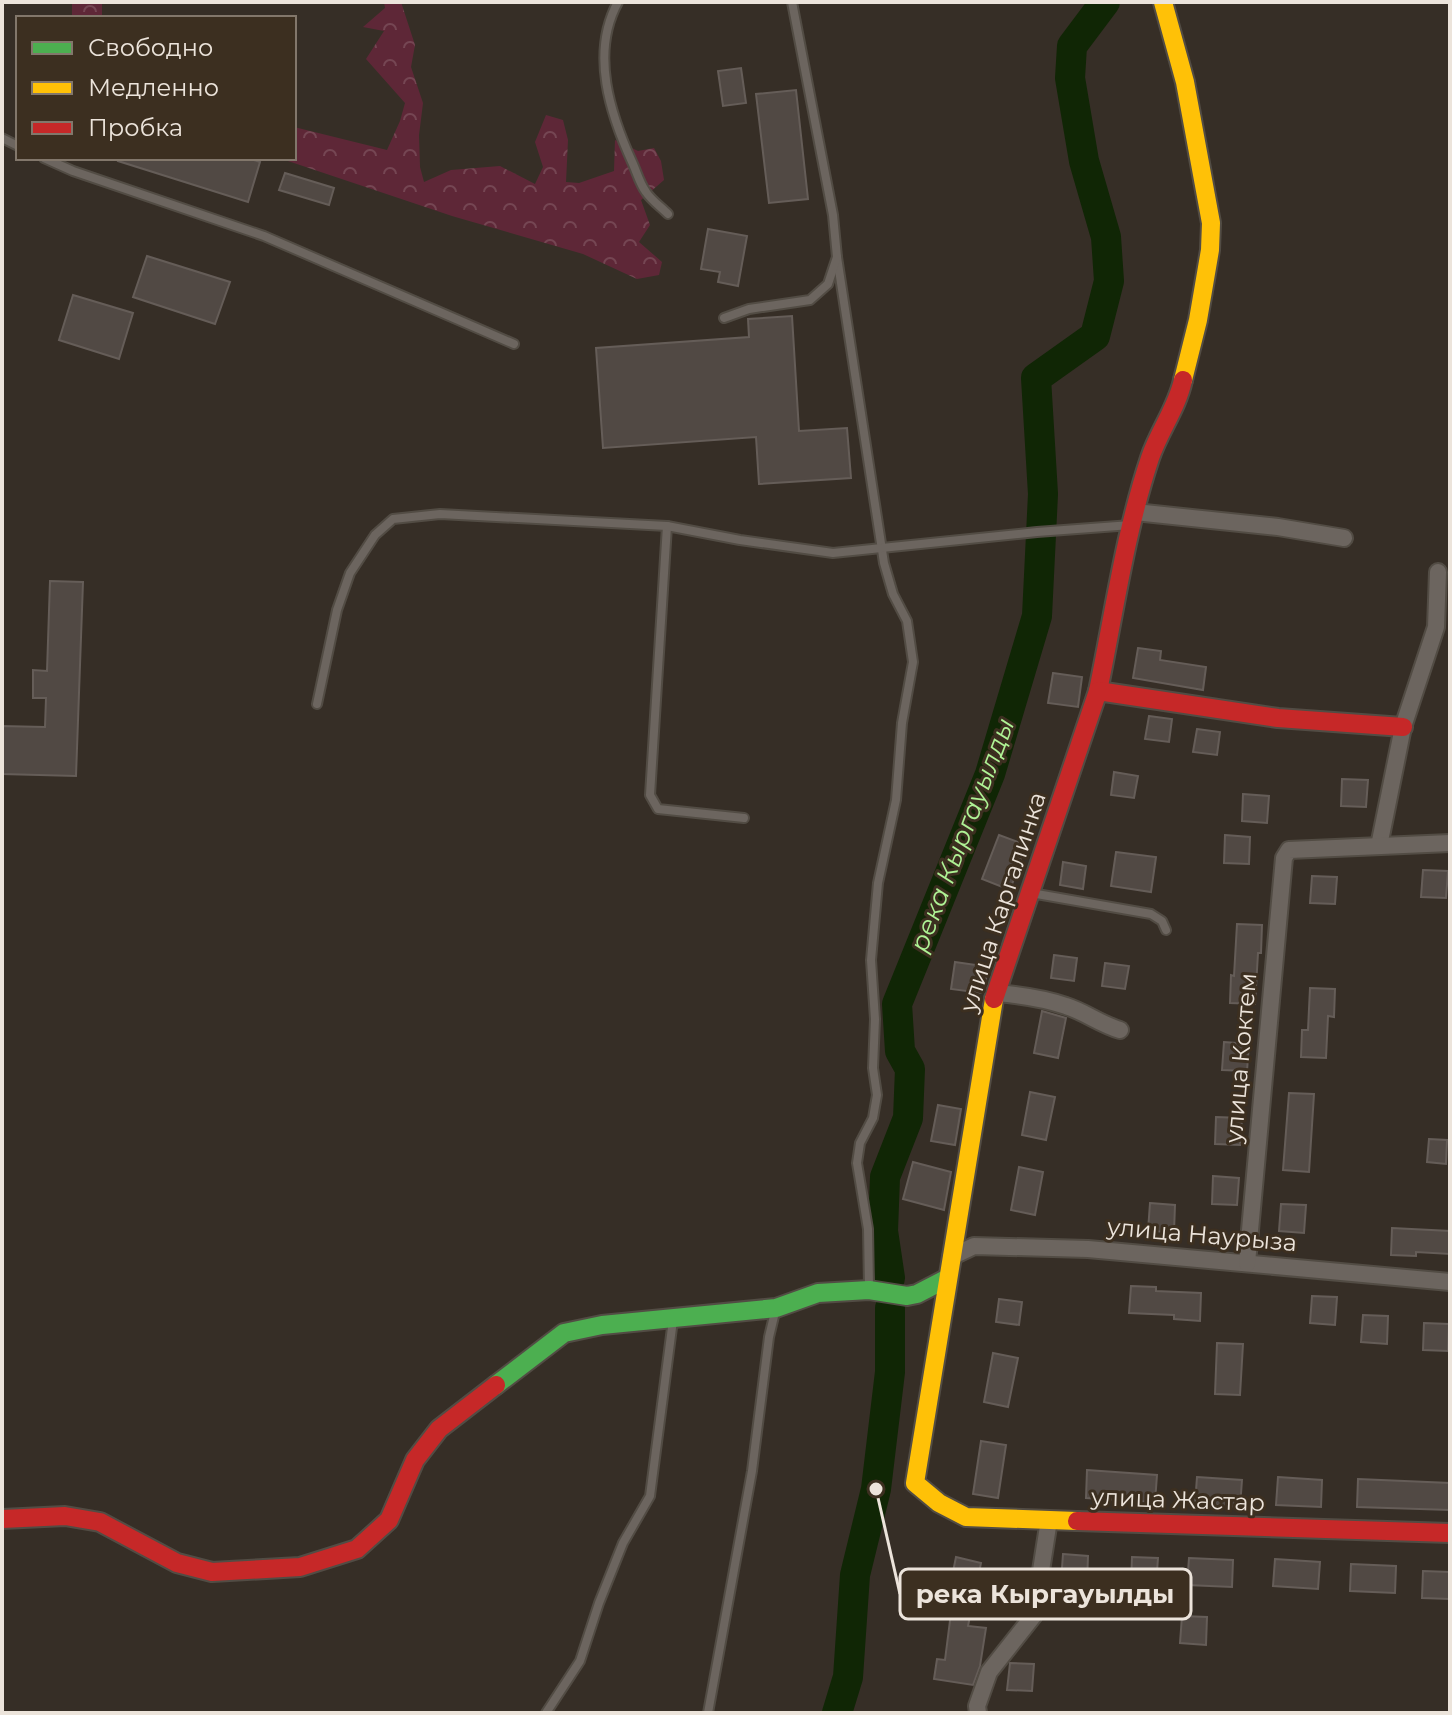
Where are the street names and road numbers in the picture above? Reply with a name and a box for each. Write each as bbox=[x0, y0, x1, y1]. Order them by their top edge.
street label: улица Каргалинка bbox=[953, 788, 1052, 1016]
street label: улица Коктем bbox=[1219, 972, 1262, 1145]
street label: улица Наурыза bbox=[1105, 1212, 1298, 1257]
street label: улица Жастар bbox=[1089, 1482, 1266, 1517]

